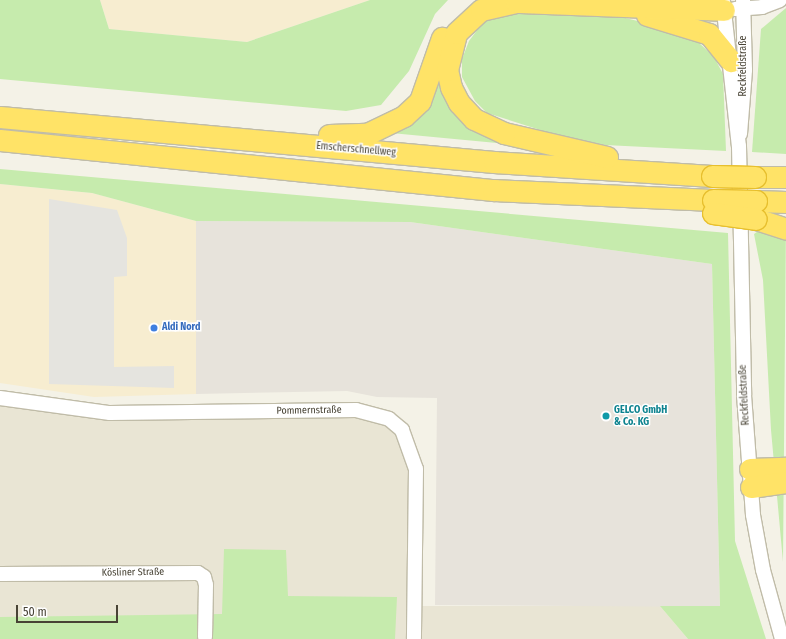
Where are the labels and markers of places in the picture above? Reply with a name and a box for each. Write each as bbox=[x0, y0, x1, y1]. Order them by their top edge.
place label: Aldi Nord bbox=[162, 322, 200, 334]
marker: Aldi Nord bbox=[149, 323, 159, 333]
place label: GELCO GmbH & Co. KG bbox=[614, 404, 667, 428]
marker: GELCO GmbH & Co. KG bbox=[601, 411, 611, 421]

